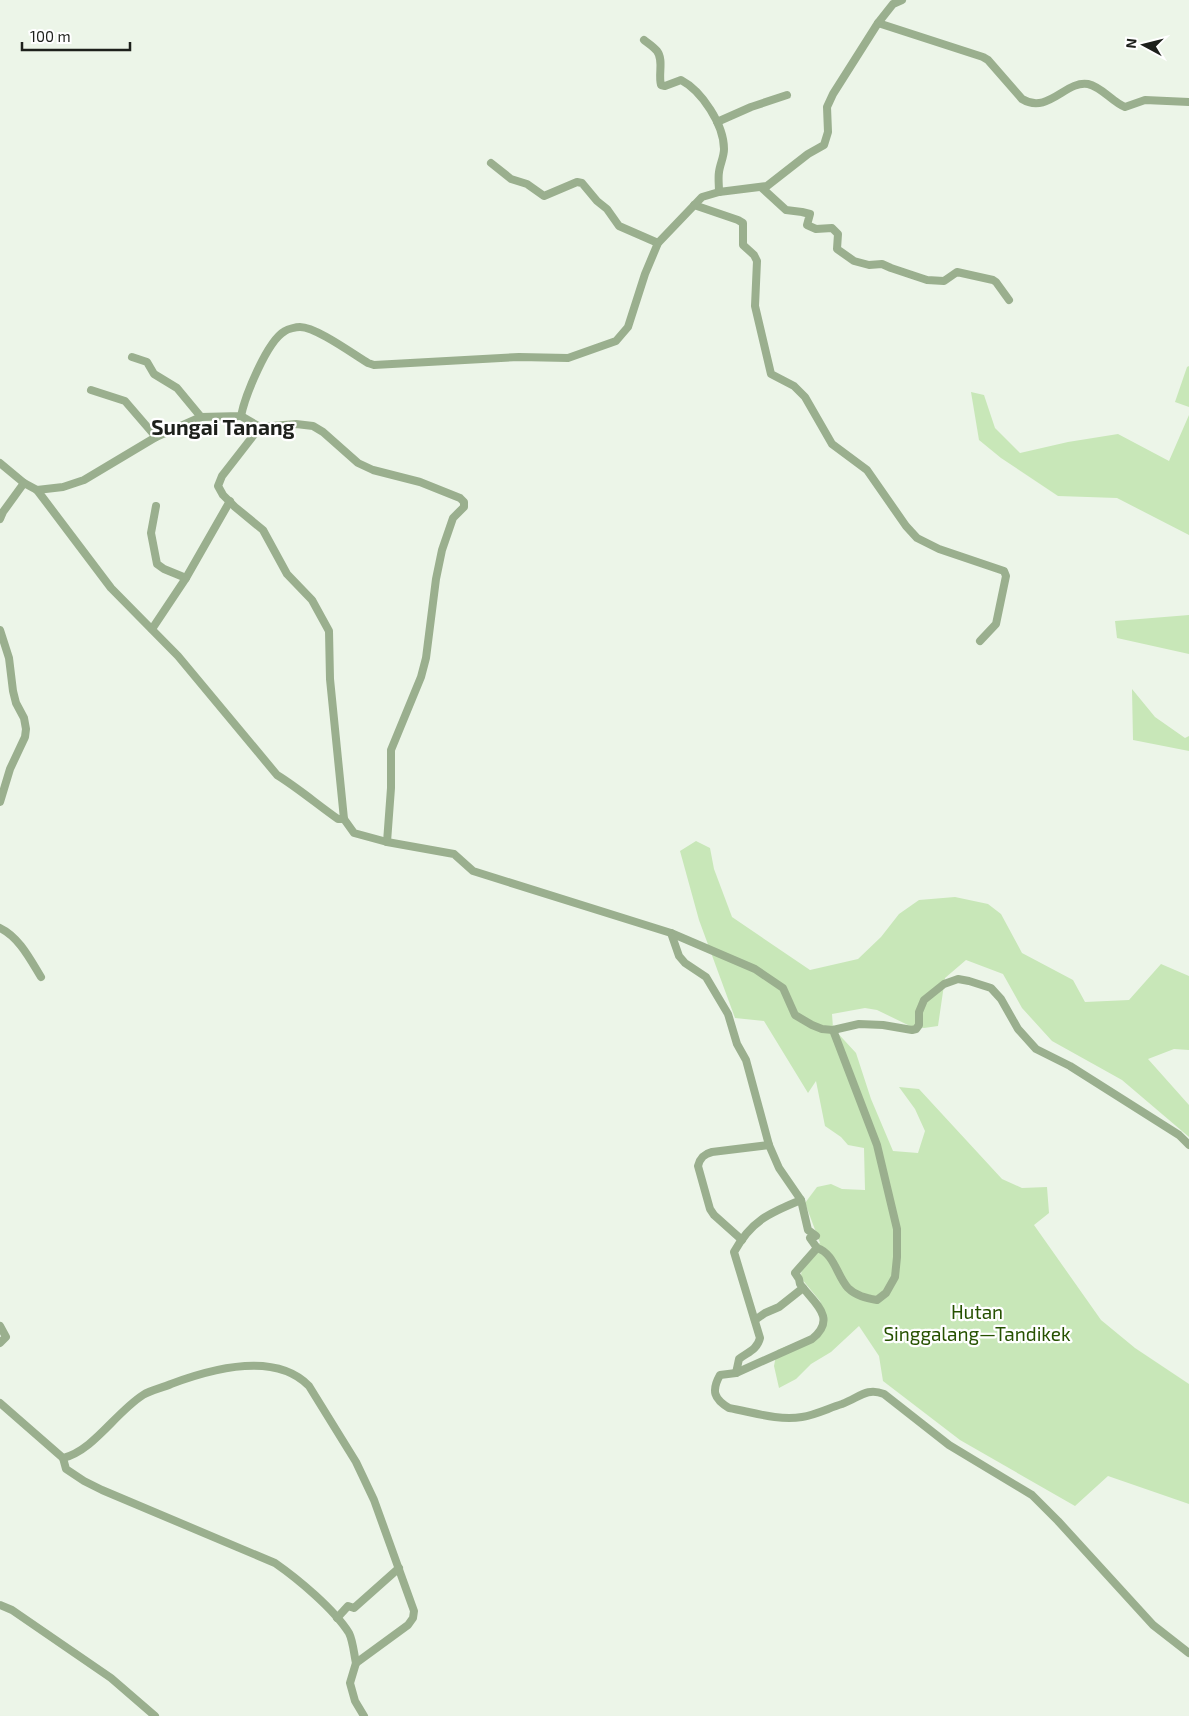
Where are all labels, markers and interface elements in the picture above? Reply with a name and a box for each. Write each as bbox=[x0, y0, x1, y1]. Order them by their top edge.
scale bar bbox=[22, 20, 130, 52]
north arrow bbox=[1119, 20, 1169, 70]
text: 100 m bbox=[30, 27, 71, 45]
text: N bbox=[1122, 37, 1140, 49]
district label: Sungai Tanang bbox=[151, 414, 295, 439]
park label: Hutan Singgalang—Tandikek bbox=[883, 1300, 1071, 1345]

